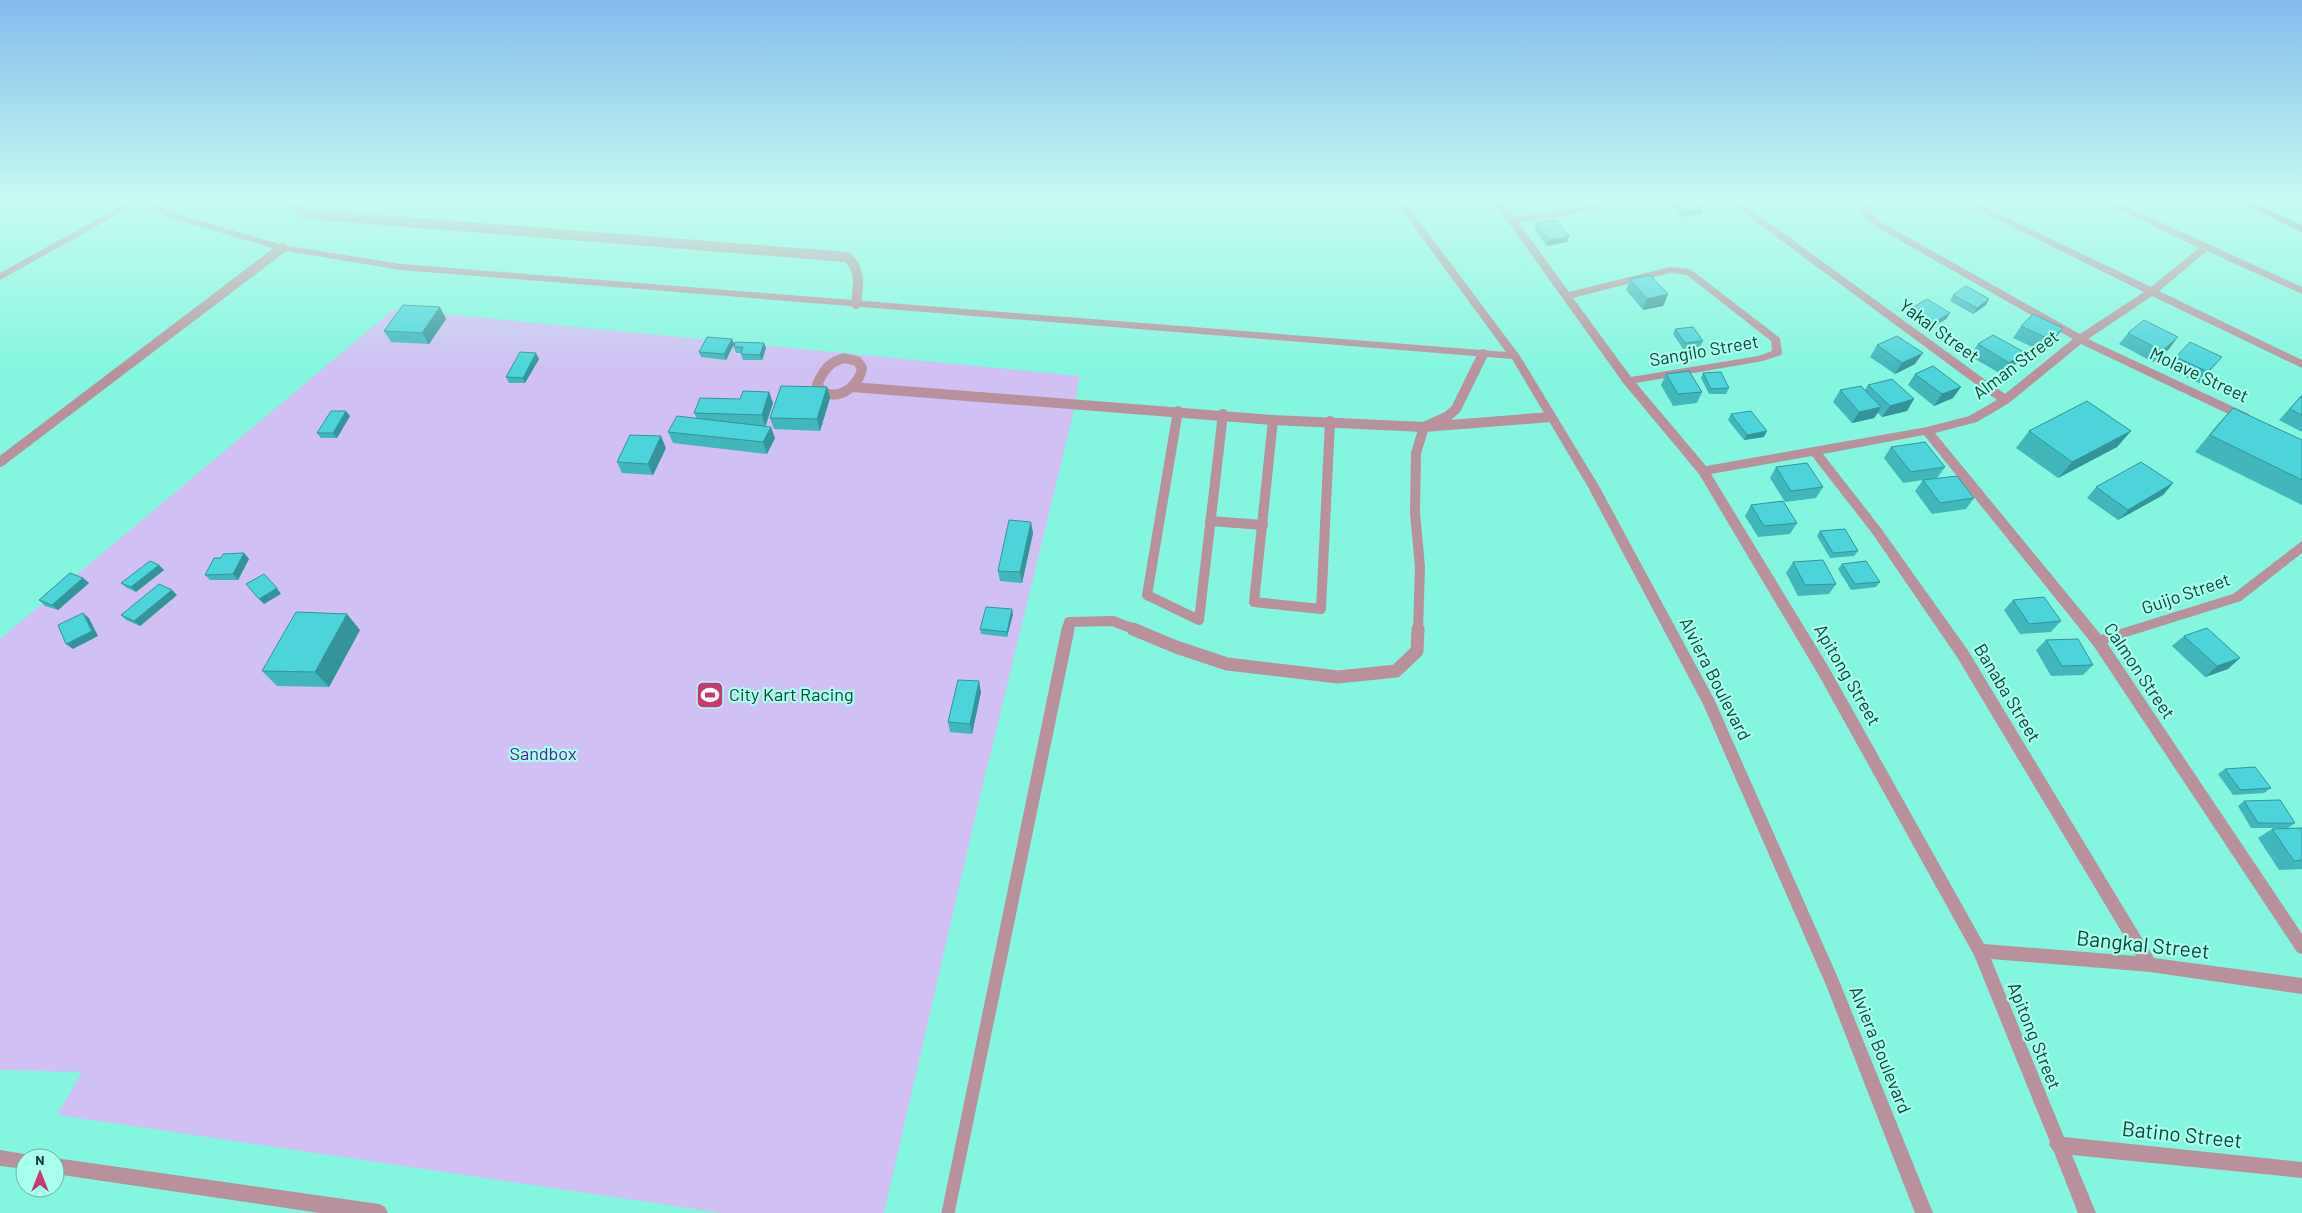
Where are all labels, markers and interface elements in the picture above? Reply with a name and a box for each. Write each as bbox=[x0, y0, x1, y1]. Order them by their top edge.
street label: Yakal Street bbox=[1895, 294, 1984, 367]
street label: Alman Street bbox=[1968, 325, 2063, 404]
street label: Sangilo Street bbox=[1648, 330, 1760, 370]
street label: Molave Street bbox=[2147, 342, 2252, 407]
street label: Guijo Street bbox=[2138, 568, 2233, 618]
street label: Alviera Boulevard bbox=[1675, 613, 1756, 744]
street label: Calmon Street bbox=[2100, 618, 2180, 723]
street label: Apitong Street bbox=[1810, 620, 1886, 729]
street label: Banaba Street bbox=[1970, 639, 2046, 746]
sports icon: City Kart Racing bbox=[695, 680, 725, 710]
place label: City Kart Racing bbox=[729, 683, 854, 705]
park label: Sandbox bbox=[510, 742, 577, 764]
street label: Bangkal Street bbox=[2075, 924, 2211, 963]
street label: Apitong Street bbox=[2003, 979, 2066, 1092]
street label: Alviera Boulevard bbox=[1845, 983, 1916, 1116]
street label: Batino Street bbox=[2121, 1115, 2244, 1152]
north arrow bbox=[15, 1148, 65, 1198]
text: N bbox=[35, 1151, 45, 1168]

